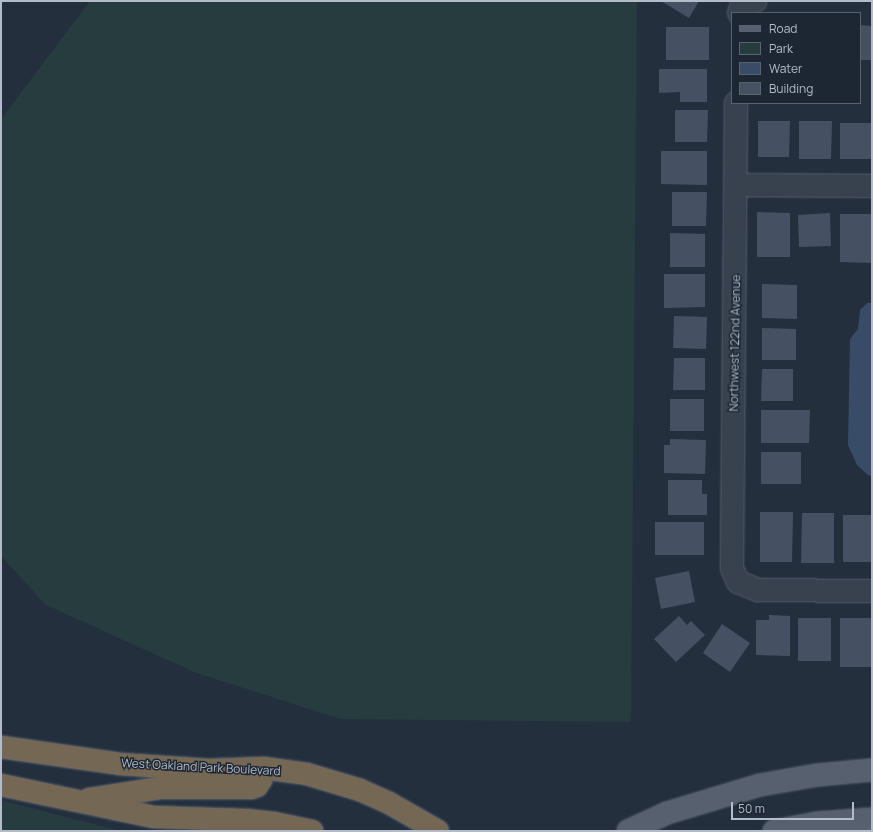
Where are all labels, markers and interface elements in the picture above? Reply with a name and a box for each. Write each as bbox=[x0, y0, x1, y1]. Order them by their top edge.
legend bbox=[731, 12, 861, 104]
text: Road bbox=[769, 20, 797, 37]
text: Park bbox=[769, 40, 793, 57]
text: Water bbox=[769, 60, 802, 77]
text: Building bbox=[769, 80, 813, 97]
street label: Northwest 122nd Avenue bbox=[727, 274, 743, 412]
street label: West Oakland Park Boulevard bbox=[121, 756, 281, 778]
scale bar bbox=[733, 794, 856, 820]
text: 50 m bbox=[738, 800, 765, 817]

